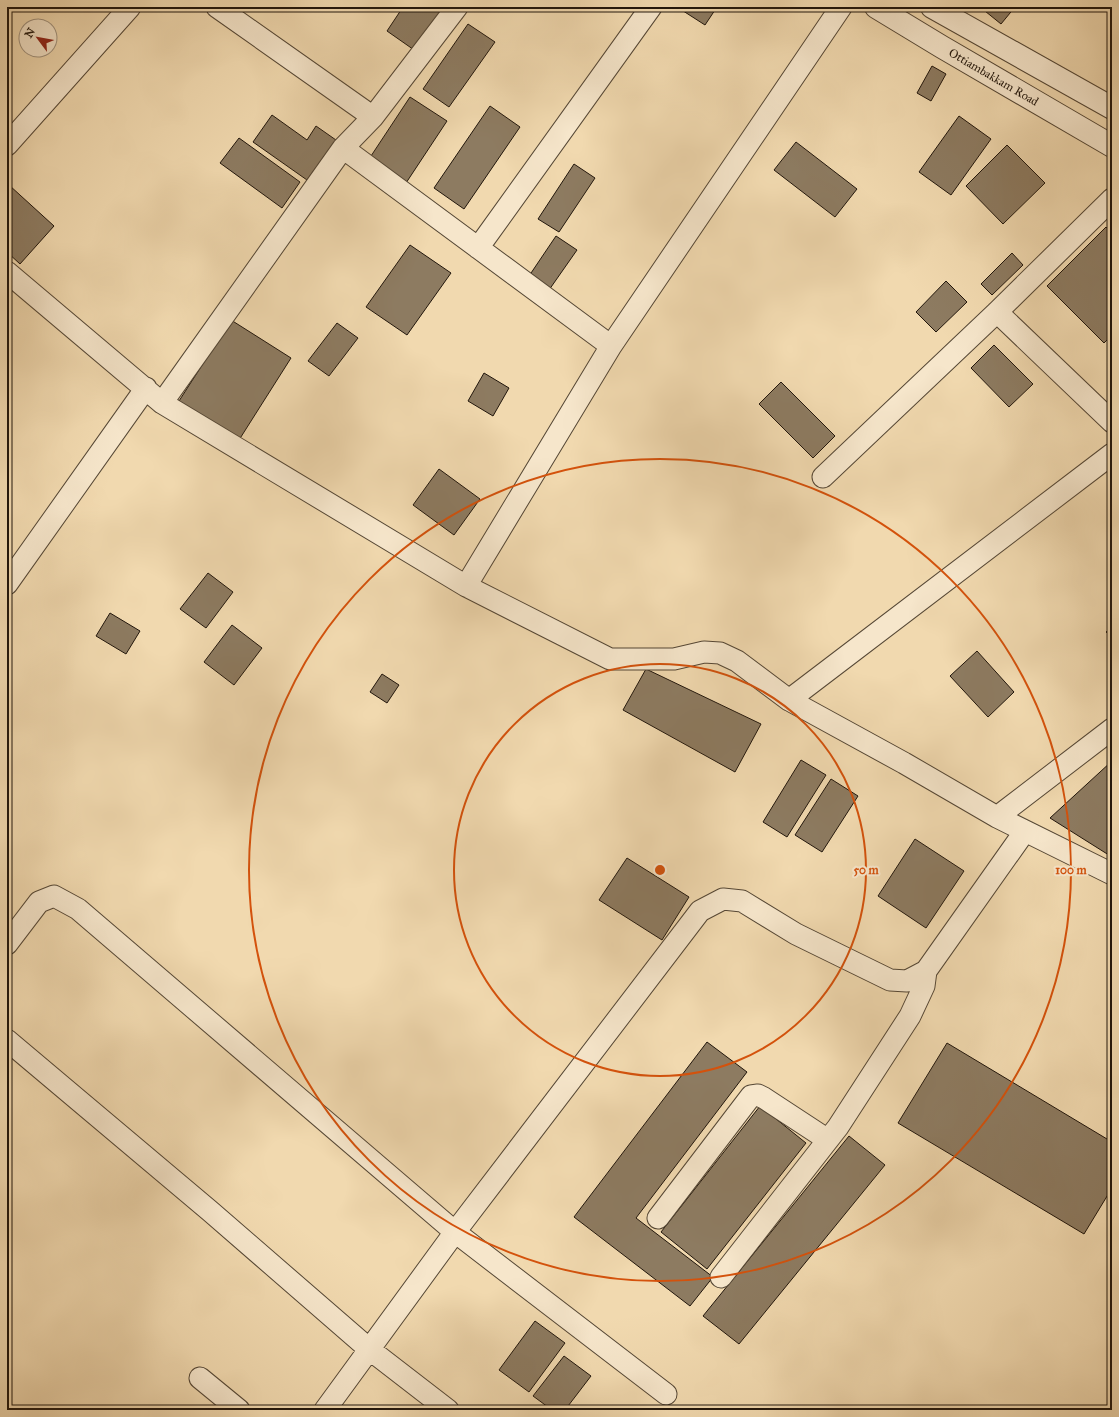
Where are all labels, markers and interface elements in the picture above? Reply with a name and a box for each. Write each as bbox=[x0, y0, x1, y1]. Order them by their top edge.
north arrow bbox=[18, 18, 58, 58]
text: N bbox=[22, 25, 38, 40]
street label: Ottiambakkam Road bbox=[946, 46, 1041, 109]
centre of rings bbox=[653, 863, 667, 877]
text: 50 m bbox=[853, 863, 880, 877]
text: 100 m bbox=[1055, 863, 1088, 877]

